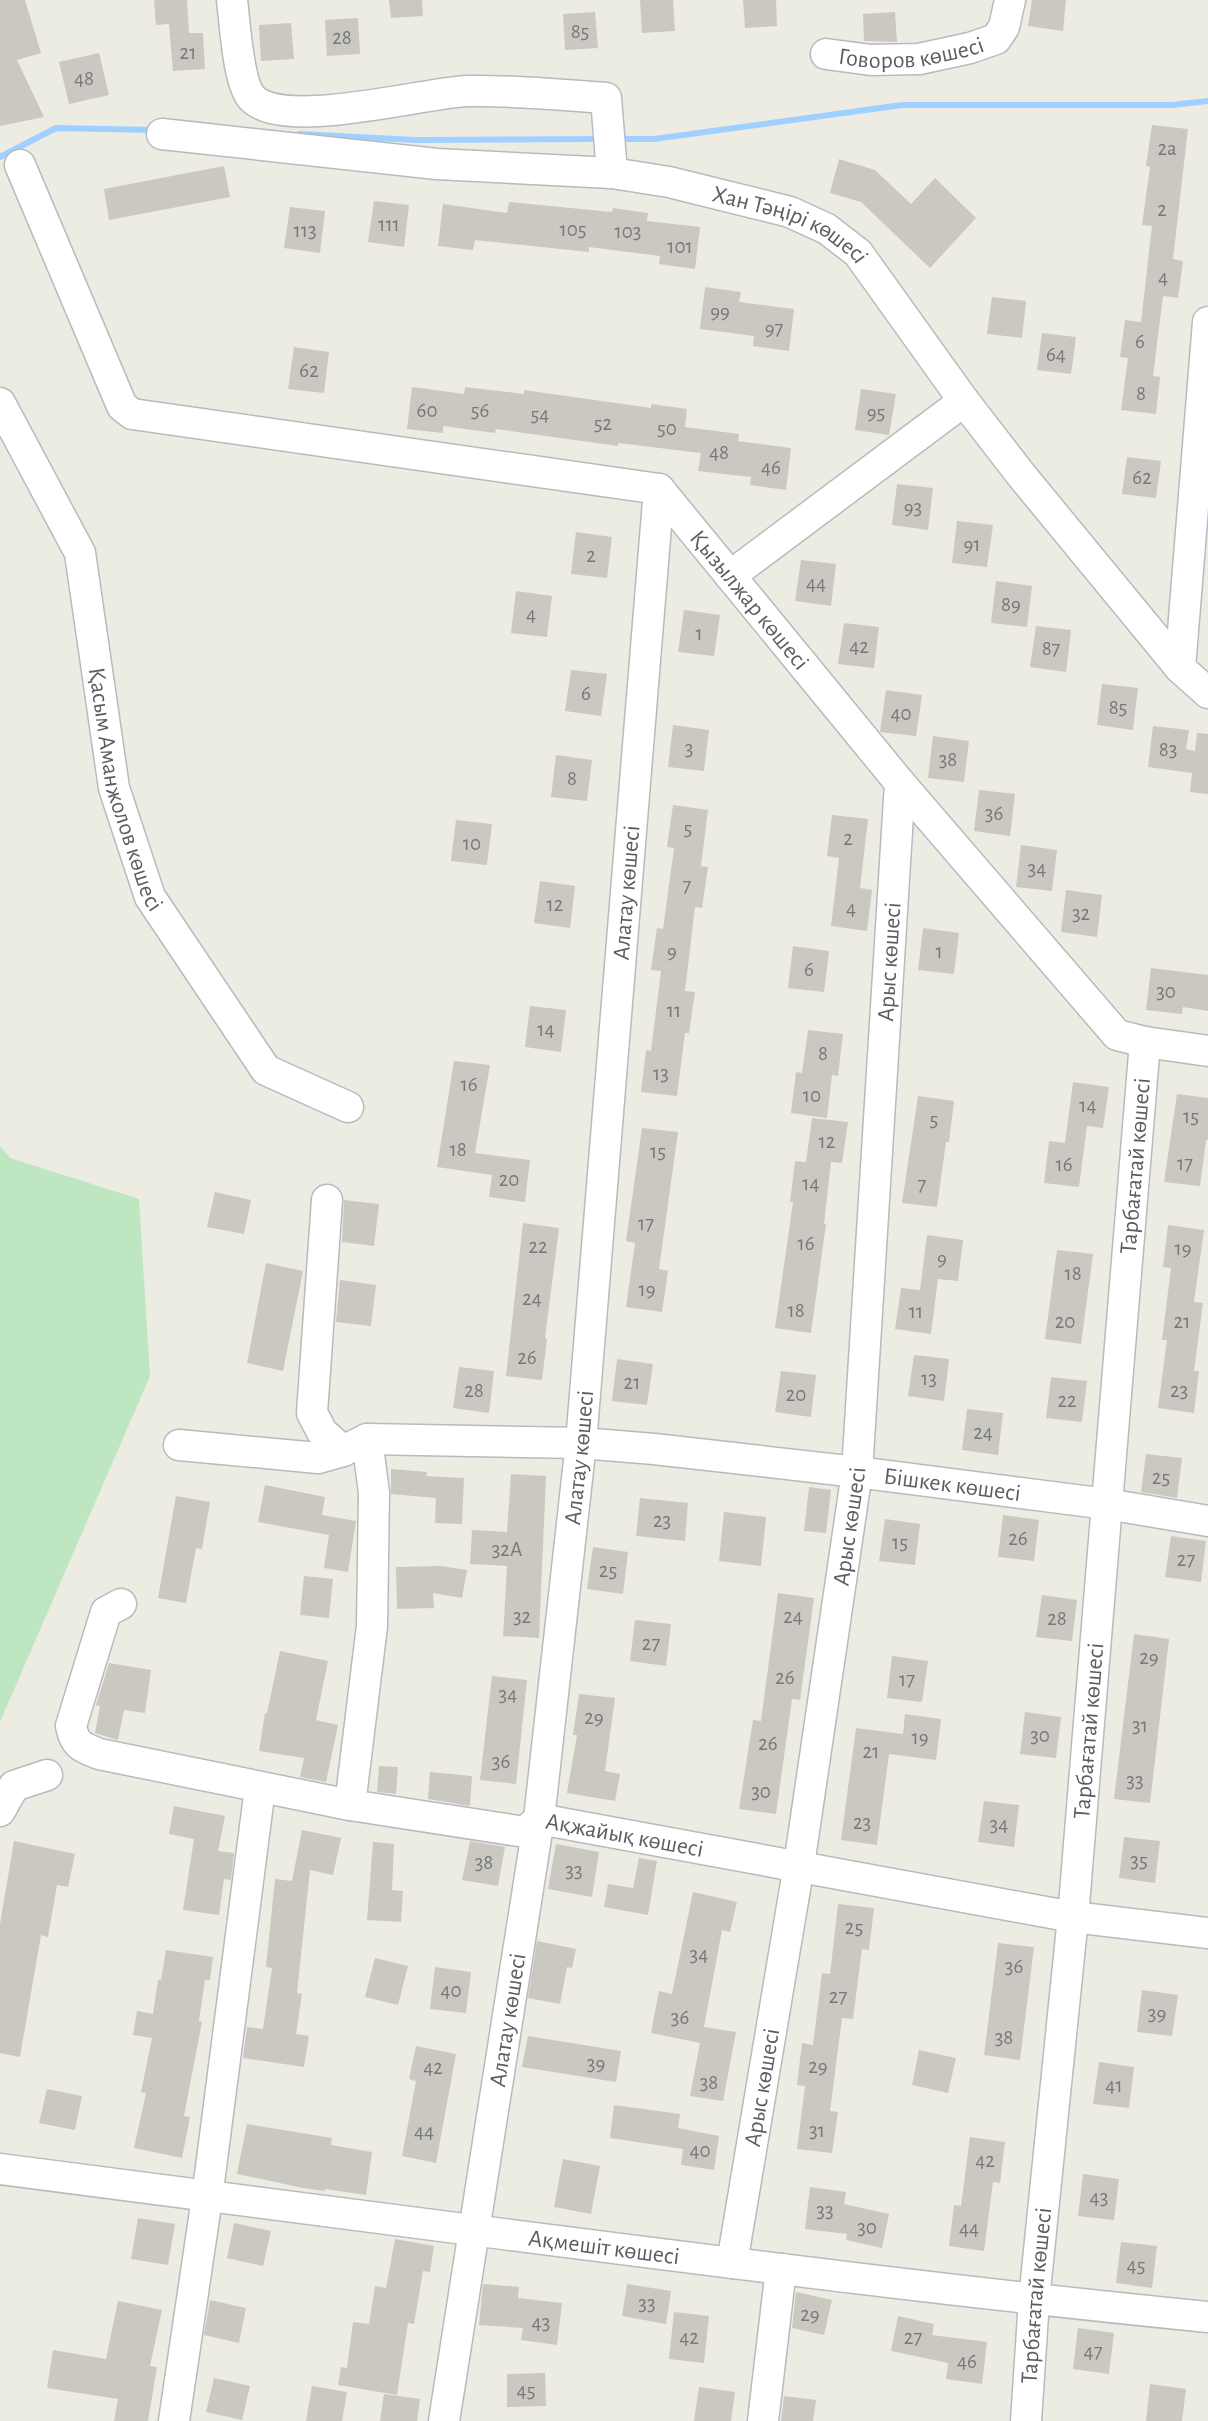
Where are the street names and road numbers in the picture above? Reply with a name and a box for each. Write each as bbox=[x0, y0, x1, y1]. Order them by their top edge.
street label: Говоров көшесі bbox=[837, 33, 987, 73]
street label: Хан Тәңірі көшесі bbox=[710, 182, 872, 268]
street label: Қызылжар көшесі bbox=[685, 526, 813, 675]
street label: Қасым Аманжолов көшесі bbox=[84, 666, 167, 916]
street label: Алатау көшесі bbox=[610, 824, 644, 961]
street label: Арыс көшесі bbox=[874, 901, 906, 1022]
street label: Тарбағатай көшесі bbox=[1117, 1077, 1155, 1255]
street label: Алатау көшесі bbox=[561, 1389, 598, 1526]
street label: Бішкек көшесі bbox=[882, 1465, 1022, 1506]
street label: Арыс көшесі bbox=[829, 1466, 870, 1587]
street label: Тарбағатай көшесі bbox=[1070, 1642, 1109, 1820]
street label: Ақжайық көшесі bbox=[544, 1809, 705, 1862]
street label: Алатау көшесі bbox=[486, 1951, 531, 2089]
street label: Арыс көшесі bbox=[741, 2027, 784, 2149]
street label: Тарбағатай көшесі bbox=[1018, 2206, 1056, 2384]
street label: Ақмешіт көшесі bbox=[527, 2226, 681, 2269]

